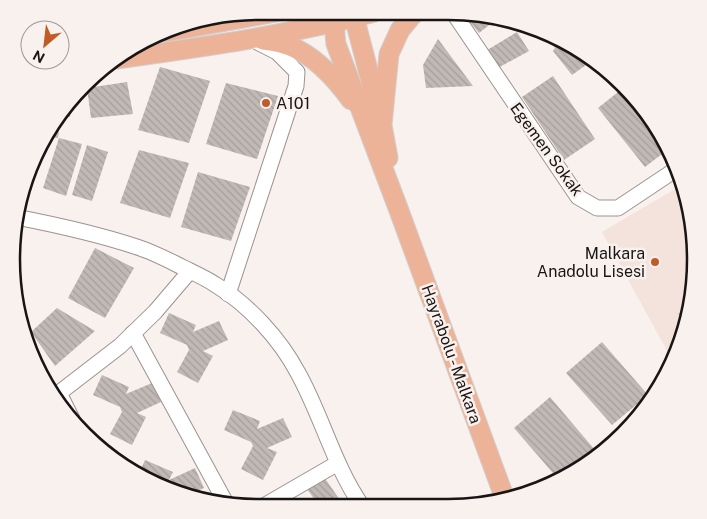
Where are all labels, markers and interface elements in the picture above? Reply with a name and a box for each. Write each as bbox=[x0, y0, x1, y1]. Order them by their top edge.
north arrow bbox=[20, 20, 70, 70]
text: N bbox=[30, 47, 47, 66]
place label: A101 bbox=[276, 94, 310, 113]
marker: A101 bbox=[260, 97, 272, 109]
street label: Egemen Sokak bbox=[506, 99, 587, 200]
place label: Malkara Anadolu Lisesi bbox=[537, 244, 645, 281]
marker: Malkara Anadolu Lisesi bbox=[649, 256, 661, 268]
street label: Hayrabolu - Malkara bbox=[418, 282, 485, 426]

